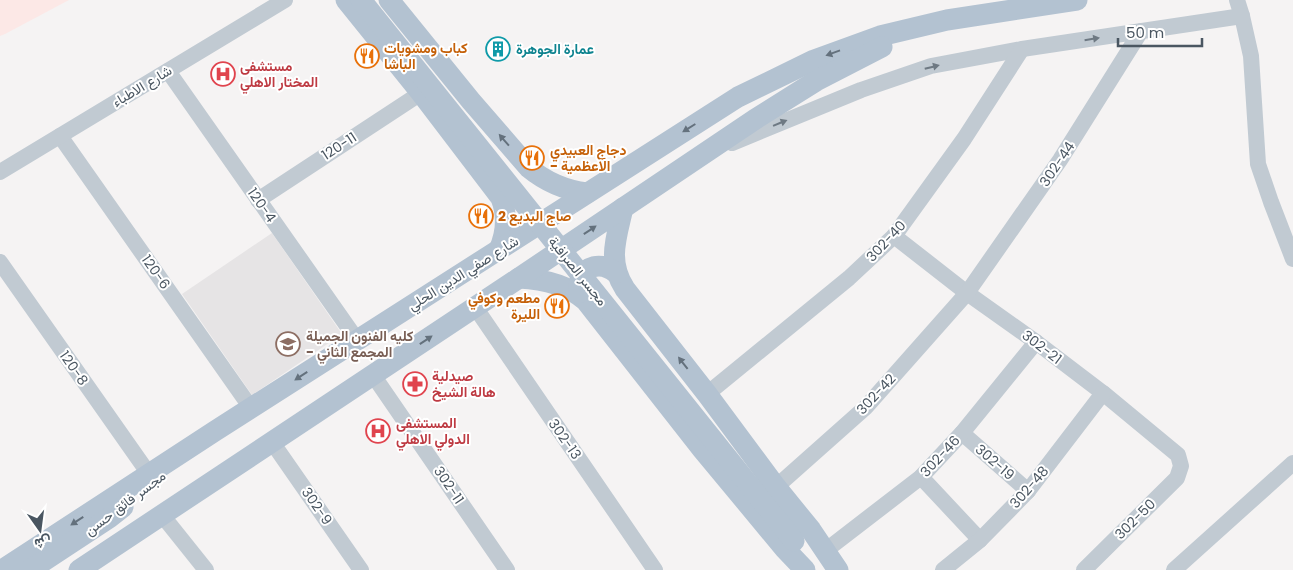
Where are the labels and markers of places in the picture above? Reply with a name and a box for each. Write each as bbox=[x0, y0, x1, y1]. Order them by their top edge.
building icon: عمارة الجوهرة bbox=[485, 36, 511, 62]
place label: كباب ومشويات الباشا bbox=[384, 38, 468, 74]
place label: عمارة الجوهرة bbox=[516, 39, 594, 59]
restaurant icon: كباب ومشويات الباشا bbox=[354, 43, 380, 69]
place label: مستشفى المختار الاهلي bbox=[240, 56, 318, 94]
hospital icon: مستشفى المختار الاهلي bbox=[210, 61, 236, 87]
place label: دجاج العبيدي - الاعظمية bbox=[550, 140, 626, 176]
restaurant icon: دجاج العبيدي - الاعظمية bbox=[519, 145, 545, 171]
restaurant icon: صاج البديع 2 bbox=[468, 203, 494, 229]
place label: صاج البديع 2 bbox=[498, 206, 572, 226]
place label: مطعم وكوفي الليرة bbox=[468, 288, 540, 324]
restaurant icon: مطعم وكوفي الليرة bbox=[544, 293, 570, 319]
place label: كليه الفنون الجميلة - المجمع الثاني bbox=[306, 326, 413, 364]
school or university icon: كليه الفنون الجميلة - المجمع الثاني bbox=[275, 331, 301, 357]
place label: صيدلية هالة الشيخ bbox=[432, 366, 496, 402]
pharmacy icon: صيدلية هالة الشيخ bbox=[402, 371, 428, 397]
place label: المستشفى الدولي الاهلي bbox=[396, 413, 470, 451]
hospital icon: المستشفى الدولي الاهلي bbox=[365, 418, 391, 444]

